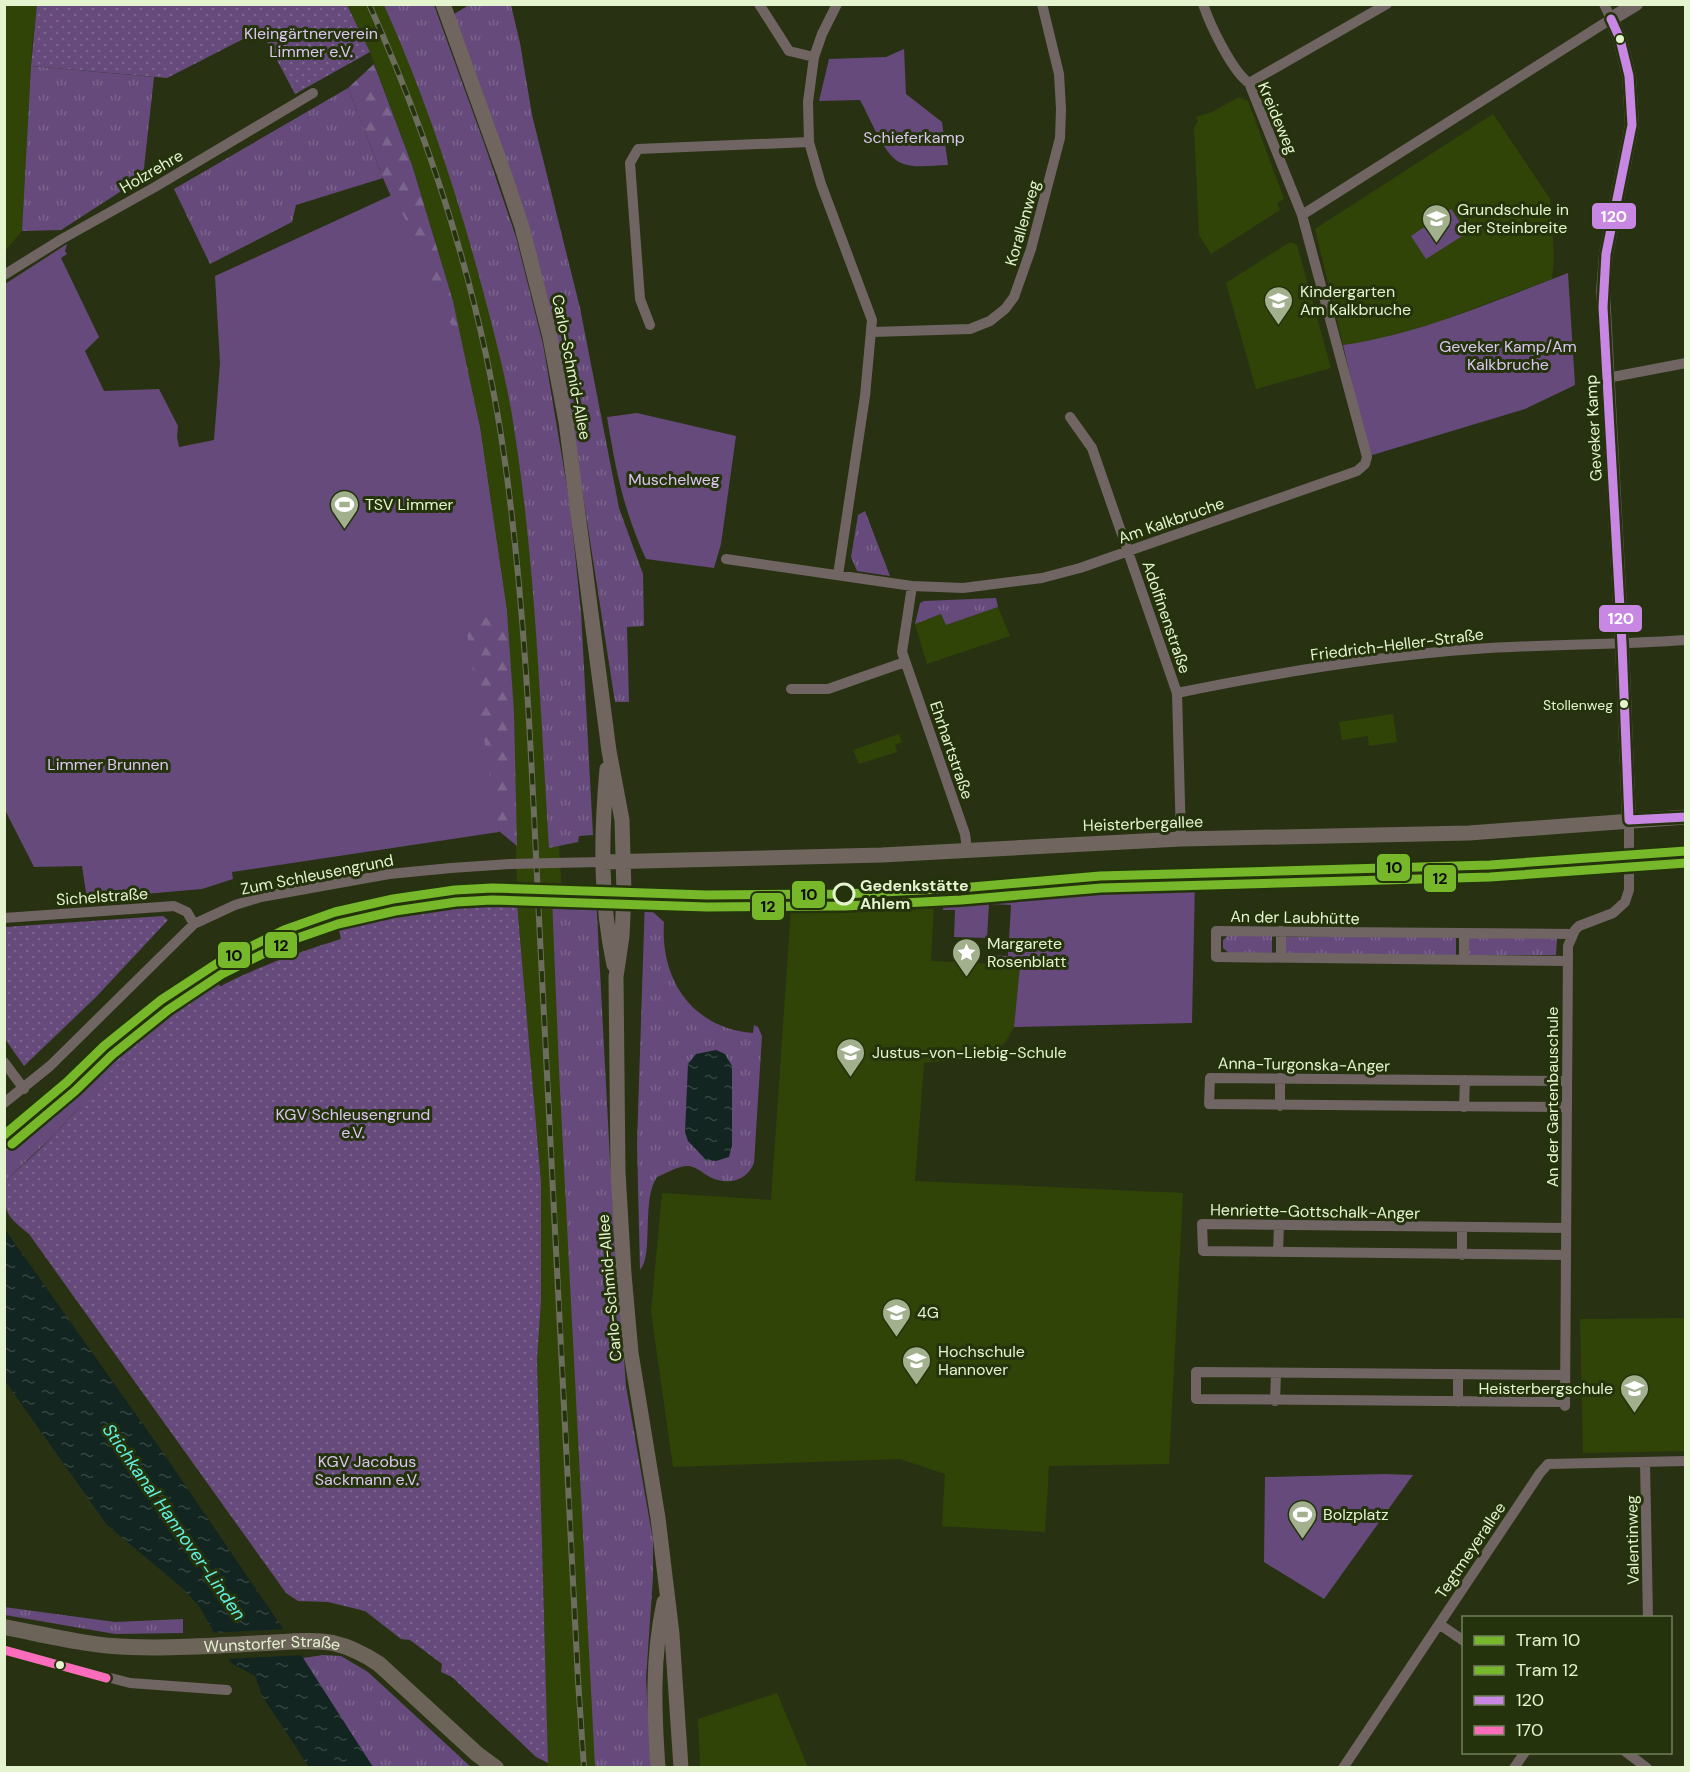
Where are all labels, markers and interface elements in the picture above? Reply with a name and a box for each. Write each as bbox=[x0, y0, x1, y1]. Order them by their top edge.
park label: Kleingärtnerverein Limmer e.V. bbox=[244, 23, 378, 62]
unlabelled marker bbox=[1614, 33, 1626, 45]
street label: Kreideweg bbox=[1253, 79, 1302, 158]
park label: Schieferkamp bbox=[863, 127, 965, 148]
street label: Holzrehre bbox=[116, 145, 187, 198]
street label: Korallenweg bbox=[1000, 178, 1045, 268]
place label: Grundschule in der Steinbreite bbox=[1457, 199, 1569, 238]
school or university icon: Grundschule in der Steinbreite bbox=[1420, 202, 1452, 244]
line badge: 120 bbox=[1591, 202, 1637, 230]
text: 120 bbox=[1601, 206, 1627, 227]
place label: Kindergarten Am Kalkbruche bbox=[1300, 281, 1411, 320]
school or university icon: Kindergarten Am Kalkbruche bbox=[1263, 284, 1295, 326]
street label: Carlo-Schmid-Allee bbox=[547, 293, 596, 442]
park label: Geveker Kamp/Am Kalkbruche bbox=[1439, 336, 1577, 375]
street label: Geveker Kamp bbox=[1580, 374, 1607, 482]
park label: Muschelweg bbox=[628, 469, 720, 490]
sports icon: TSV Limmer bbox=[328, 488, 360, 530]
street label: Am Kalkbruche bbox=[1115, 492, 1227, 548]
place label: TSV Limmer bbox=[365, 494, 453, 515]
street label: Adolfinenstraße bbox=[1137, 558, 1196, 676]
line badge: 120 bbox=[1598, 604, 1643, 633]
text: 120 bbox=[1608, 608, 1634, 629]
street label: Friedrich-Heller-Straße bbox=[1309, 623, 1485, 666]
place label: Stollenweg bbox=[1543, 696, 1613, 714]
street label: Ehrhartstraße bbox=[925, 698, 978, 802]
marker: Stollenweg bbox=[1618, 698, 1630, 710]
park label: Limmer Brunnen bbox=[47, 754, 169, 775]
street label: Heisterbergallee bbox=[1083, 811, 1204, 836]
street label: Zum Schleusengrund bbox=[239, 849, 395, 900]
line badge: 10 bbox=[1376, 853, 1411, 882]
text: 10 bbox=[1385, 857, 1403, 878]
line badge: 12 bbox=[1423, 864, 1457, 893]
text: 12 bbox=[1432, 868, 1448, 889]
place label: Gedenkstätte Ahlem bbox=[860, 875, 969, 914]
line badge: 10 bbox=[791, 880, 826, 909]
street label: Sichelstraße bbox=[55, 883, 149, 910]
marker: Gedenkstätte Ahlem bbox=[833, 883, 855, 905]
text: 10 bbox=[800, 884, 818, 905]
line badge: 12 bbox=[751, 892, 785, 921]
text: 12 bbox=[760, 896, 776, 917]
street label: An der Laubhütte bbox=[1230, 906, 1360, 929]
line badge: 12 bbox=[264, 931, 298, 959]
place label: Margarete Rosenblatt bbox=[987, 933, 1066, 972]
text: 12 bbox=[273, 935, 289, 956]
place icon: Margarete Rosenblatt bbox=[950, 936, 982, 978]
line badge: 10 bbox=[217, 941, 251, 969]
text: 10 bbox=[225, 945, 243, 966]
street label: An der Gartenbauschule bbox=[1542, 1007, 1563, 1187]
school or university icon: Justus-von-Liebig-Schule bbox=[835, 1036, 867, 1078]
place label: Justus-von-Liebig-Schule bbox=[872, 1042, 1067, 1063]
street label: Anna-Turgonska-Anger bbox=[1218, 1052, 1390, 1077]
park label: KGV Schleusengrund e.V. bbox=[276, 1104, 430, 1143]
street label: Henriette-Gottschalk-Anger bbox=[1210, 1199, 1420, 1224]
street label: Carlo-Schmid-Allee bbox=[593, 1213, 626, 1362]
school or university icon: 4G bbox=[880, 1296, 912, 1338]
place label: 4G bbox=[917, 1302, 939, 1323]
place label: Hochschule Hannover bbox=[938, 1341, 1025, 1380]
school or university icon: Hochschule Hannover bbox=[901, 1344, 933, 1386]
school or university icon: Heisterbergschule bbox=[1618, 1372, 1650, 1414]
place label: Heisterbergschule bbox=[1478, 1378, 1613, 1399]
water label: Stichkanal Hannover-Linden bbox=[97, 1419, 251, 1625]
park label: KGV Jacobus Sackmann e.V. bbox=[315, 1451, 419, 1490]
street label: Valentinweg bbox=[1621, 1495, 1644, 1585]
sports icon: Bolzplatz bbox=[1286, 1498, 1318, 1540]
street label: Tegtmeyerallee bbox=[1430, 1498, 1510, 1603]
place label: Bolzplatz bbox=[1323, 1504, 1389, 1525]
legend bbox=[1462, 1616, 1672, 1754]
text: Tram 10 bbox=[1516, 1628, 1580, 1652]
street label: Wunstorfer Straße bbox=[203, 1631, 343, 1657]
text: Tram 12 bbox=[1516, 1658, 1578, 1682]
unlabelled marker bbox=[54, 1659, 66, 1671]
text: 120 bbox=[1516, 1688, 1544, 1712]
text: 170 bbox=[1516, 1718, 1543, 1742]

